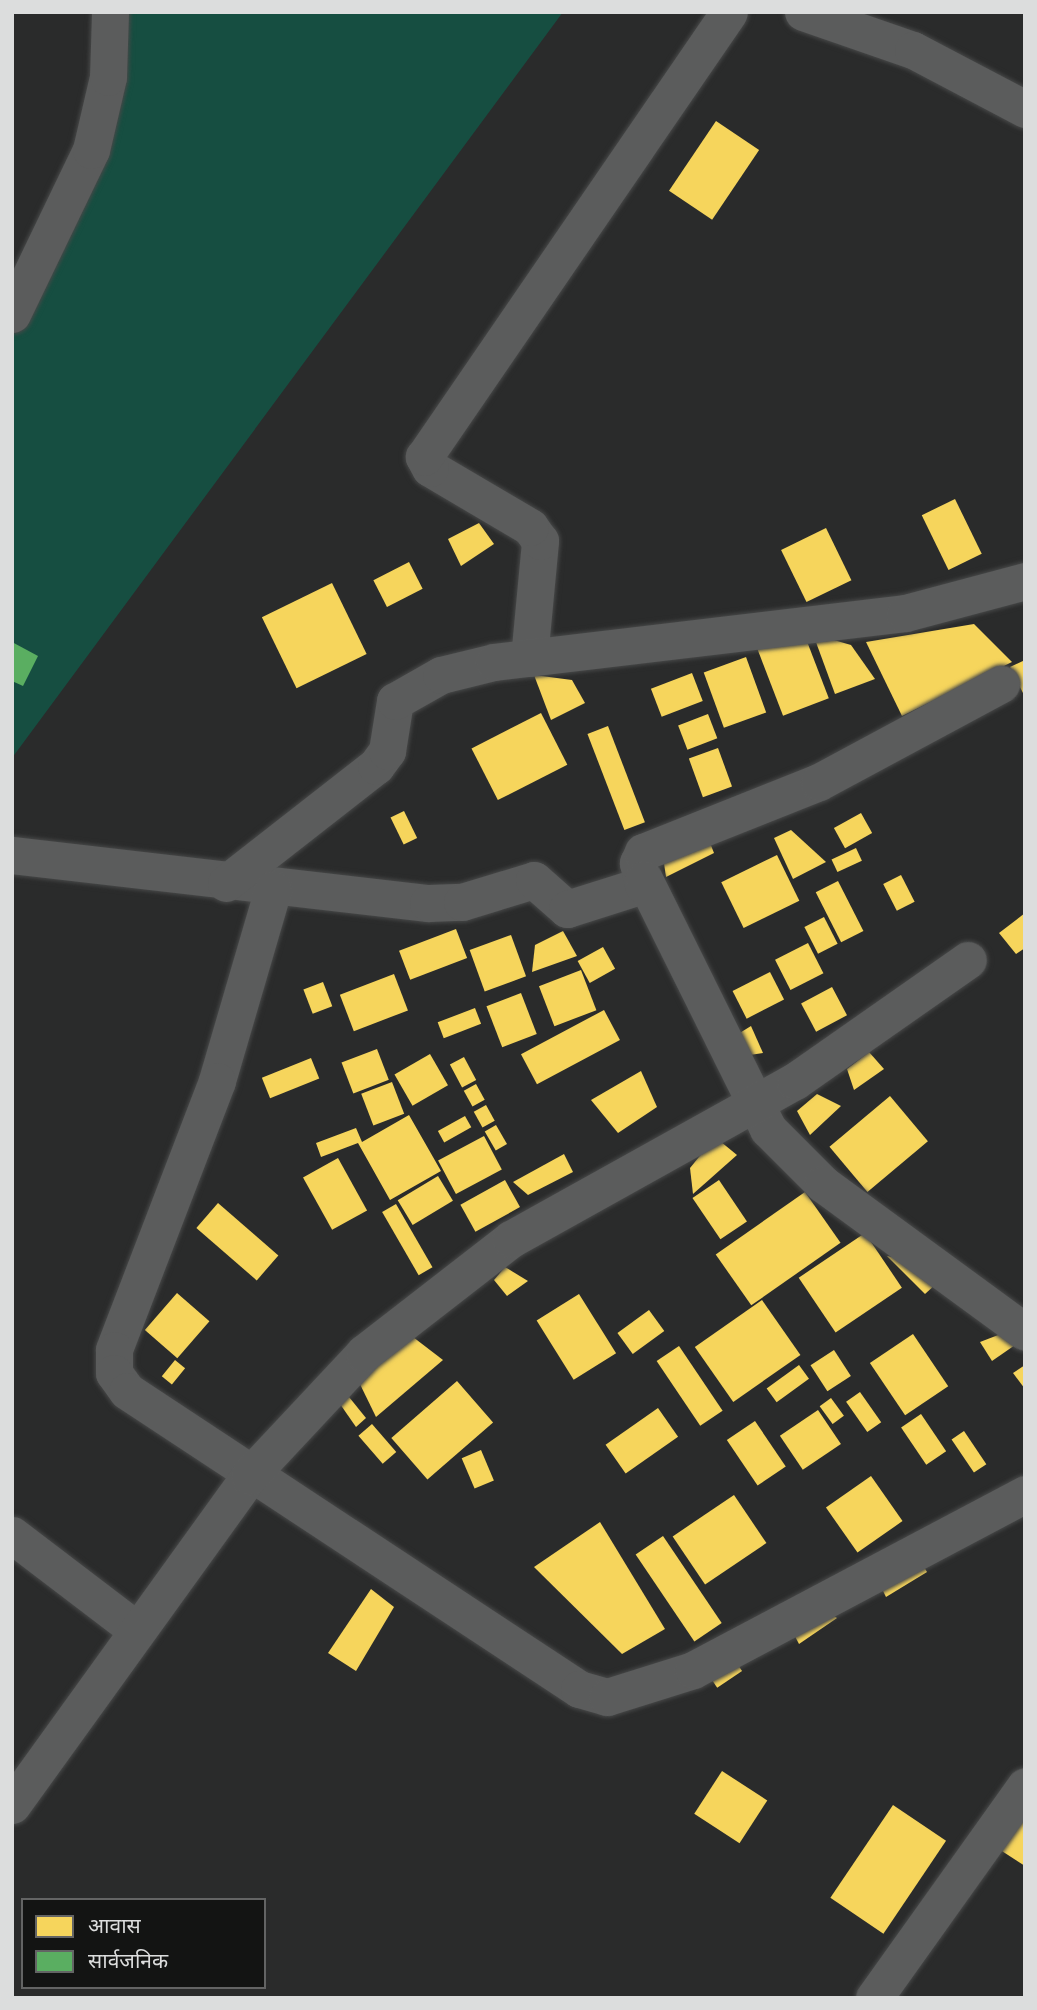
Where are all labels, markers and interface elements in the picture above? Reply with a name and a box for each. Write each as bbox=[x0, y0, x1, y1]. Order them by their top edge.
legend bbox=[21, 1898, 266, 1989]
text: आवास bbox=[88, 1912, 141, 1939]
text: सार्वजनिक bbox=[88, 1947, 168, 1974]

